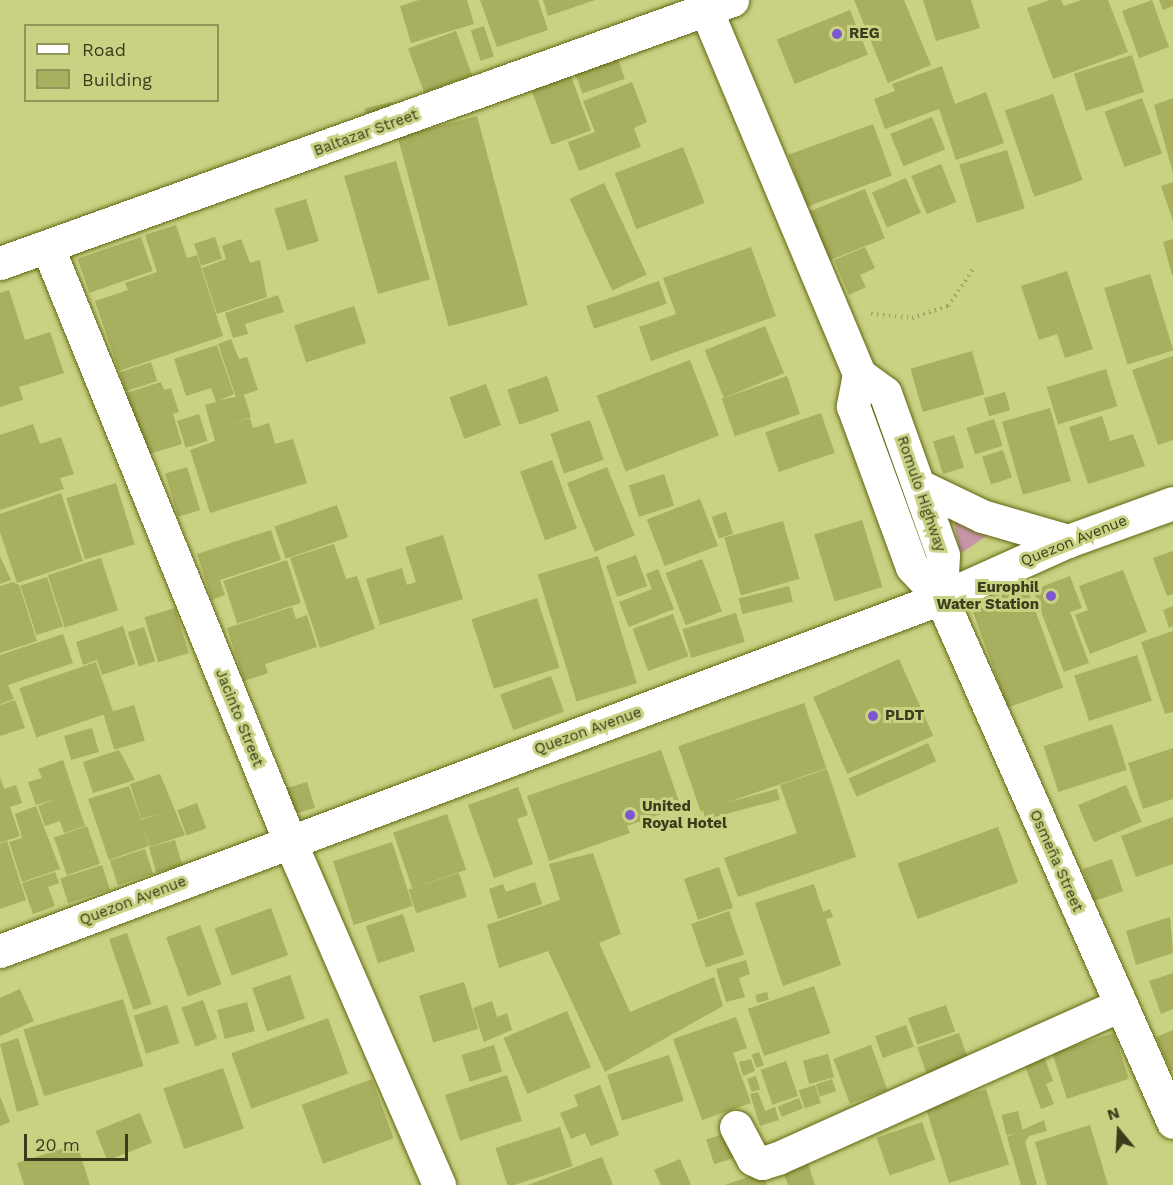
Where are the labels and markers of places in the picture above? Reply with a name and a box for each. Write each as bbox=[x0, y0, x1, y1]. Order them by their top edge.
place label: REG bbox=[849, 25, 880, 43]
marker: REG bbox=[830, 27, 844, 41]
place label: Europhil Water Station bbox=[936, 578, 1039, 613]
marker: Europhil Water Station bbox=[1044, 589, 1058, 603]
place label: PLDT bbox=[885, 707, 924, 725]
marker: PLDT bbox=[866, 709, 880, 723]
place label: United Royal Hotel bbox=[642, 797, 727, 832]
marker: United Royal Hotel bbox=[623, 808, 637, 822]

